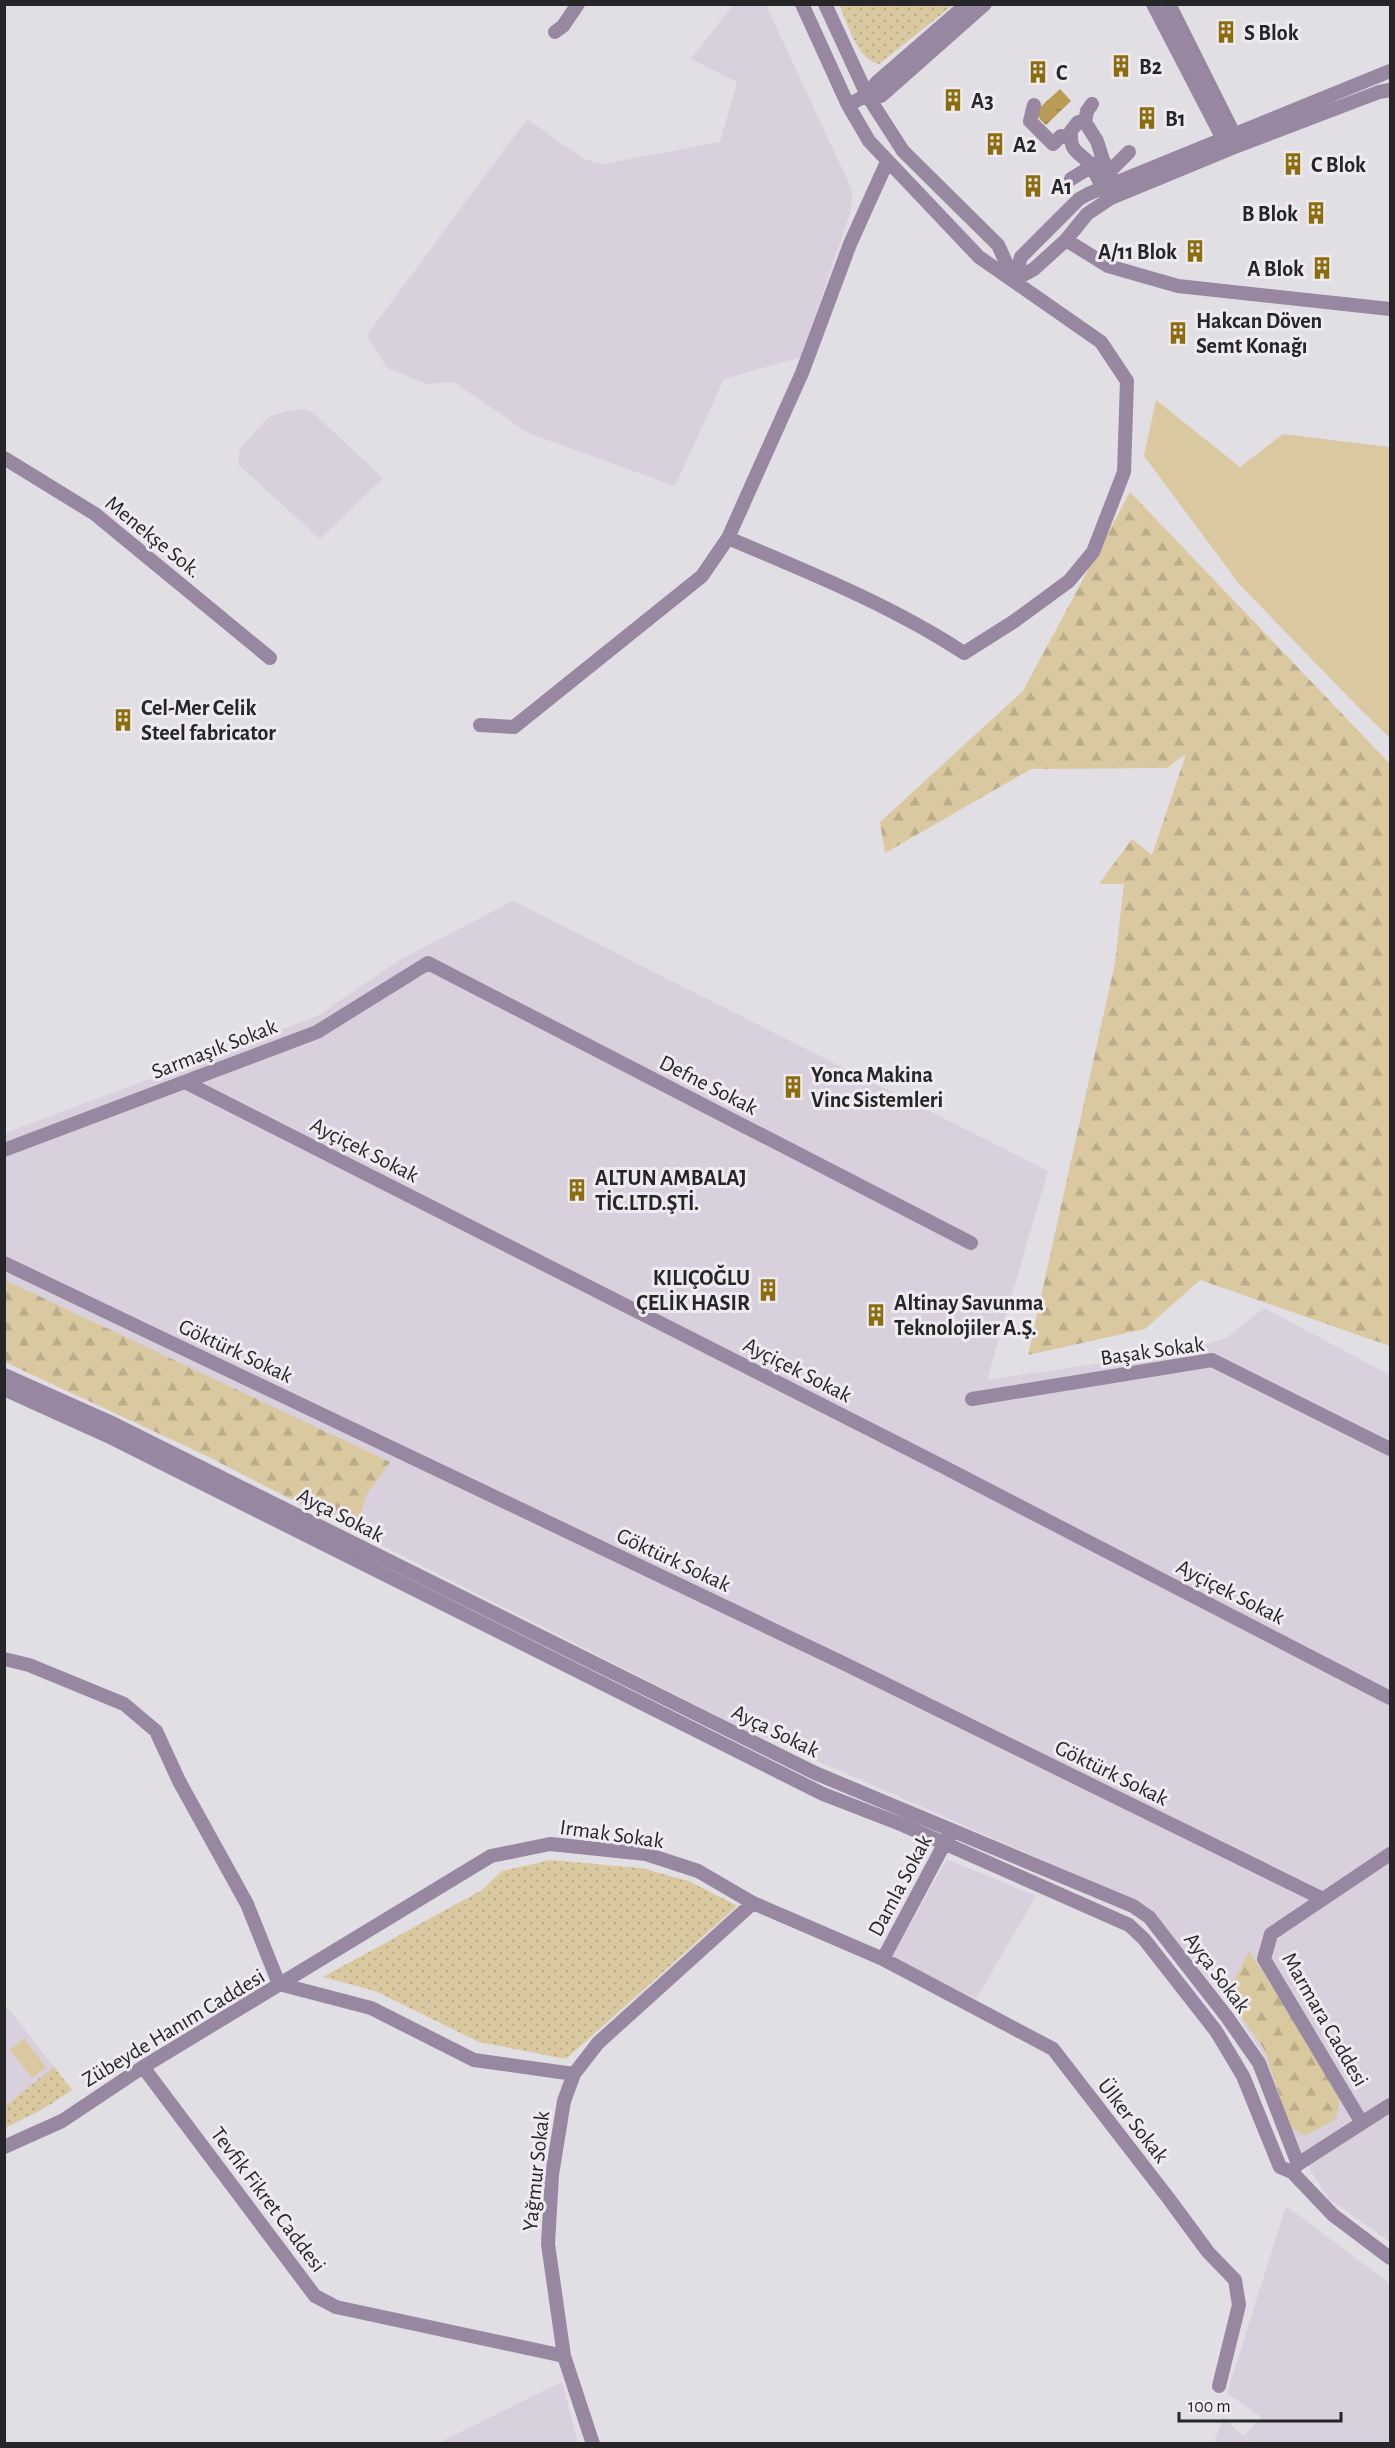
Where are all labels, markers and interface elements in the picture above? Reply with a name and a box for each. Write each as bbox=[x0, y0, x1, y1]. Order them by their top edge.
building icon: S Blok bbox=[1213, 19, 1239, 45]
place label: S Blok bbox=[1244, 22, 1299, 44]
building icon: B2 bbox=[1108, 53, 1134, 79]
place label: B2 bbox=[1139, 56, 1162, 78]
building icon: C bbox=[1025, 59, 1051, 85]
place label: C bbox=[1056, 62, 1068, 84]
building icon: A3 bbox=[940, 87, 966, 113]
place label: A3 bbox=[971, 90, 994, 112]
building icon: B1 bbox=[1134, 105, 1160, 131]
place label: B1 bbox=[1165, 108, 1186, 130]
building icon: A2 bbox=[982, 131, 1008, 157]
place label: A2 bbox=[1013, 134, 1037, 156]
building icon: C Blok bbox=[1280, 151, 1306, 177]
place label: C Blok bbox=[1311, 154, 1366, 176]
building icon: A1 bbox=[1020, 173, 1046, 199]
place label: A1 bbox=[1051, 176, 1072, 198]
building icon: B Blok bbox=[1303, 200, 1329, 226]
place label: B Blok bbox=[1242, 203, 1298, 225]
building icon: A/11 Blok bbox=[1182, 238, 1208, 264]
place label: A/11 Blok bbox=[1098, 241, 1177, 263]
building icon: A Blok bbox=[1309, 255, 1335, 281]
place label: A Blok bbox=[1247, 258, 1304, 280]
place label: Hakcan Döven Semt Konağı bbox=[1196, 310, 1322, 357]
building icon: Hakcan Döven Semt Konağı bbox=[1165, 320, 1191, 346]
street label: Menekşe Sok. bbox=[101, 492, 205, 582]
place label: Cel-Mer Celik Steel fabricator bbox=[141, 697, 276, 744]
building icon: Cel-Mer Celik Steel fabricator bbox=[110, 707, 136, 733]
street label: Sarmaşık Sokak bbox=[149, 1015, 280, 1083]
street label: Defne Sokak bbox=[656, 1051, 761, 1119]
place label: Yonca Makina Vinc Sistemleri bbox=[811, 1064, 943, 1111]
building icon: Yonca Makina Vinc Sistemleri bbox=[780, 1074, 806, 1100]
street label: Ayçiçek Sokak bbox=[307, 1113, 422, 1186]
place label: ALTUN AMBALAJ TİC.LTD.ŞTİ. bbox=[595, 1167, 747, 1214]
building icon: ALTUN AMBALAJ TİC.LTD.ŞTİ. bbox=[564, 1177, 590, 1203]
place label: KILIÇOĞLU ÇELİK HASIR bbox=[636, 1264, 750, 1314]
building icon: KILIÇOĞLU ÇELİK HASIR bbox=[755, 1277, 781, 1303]
place label: Altinay Savunma Teknolojiler A.Ş. bbox=[894, 1292, 1044, 1340]
building icon: Altinay Savunma Teknolojiler A.Ş. bbox=[863, 1302, 889, 1328]
street label: Göktürk Sokak bbox=[175, 1315, 296, 1387]
street label: Ayçiçek Sokak bbox=[740, 1333, 855, 1406]
street label: Başak Sokak bbox=[1099, 1333, 1205, 1369]
street label: Ayça Sokak bbox=[294, 1484, 387, 1546]
street label: Göktürk Sokak bbox=[613, 1524, 734, 1596]
street label: Ayçiçek Sokak bbox=[1173, 1555, 1288, 1628]
street label: Ayça Sokak bbox=[729, 1700, 823, 1761]
street label: Göktürk Sokak bbox=[1051, 1736, 1172, 1810]
street label: Irmak Sokak bbox=[558, 1816, 665, 1852]
street label: Damla Sokak bbox=[864, 1831, 936, 1940]
street label: Ayça Sokak bbox=[1180, 1928, 1254, 2017]
street label: Marmara Caddesi bbox=[1278, 1949, 1372, 2090]
street label: Zübeyde Hanım Caddesi bbox=[78, 1965, 269, 2091]
street label: Ülker Sokak bbox=[1094, 2074, 1173, 2167]
street label: Yağmur Sokak bbox=[519, 2110, 553, 2232]
street label: Tevfik Fikret Caddesi bbox=[207, 2123, 330, 2276]
scale bar bbox=[1179, 2385, 1341, 2423]
text: 100 m bbox=[1188, 2398, 1231, 2416]

